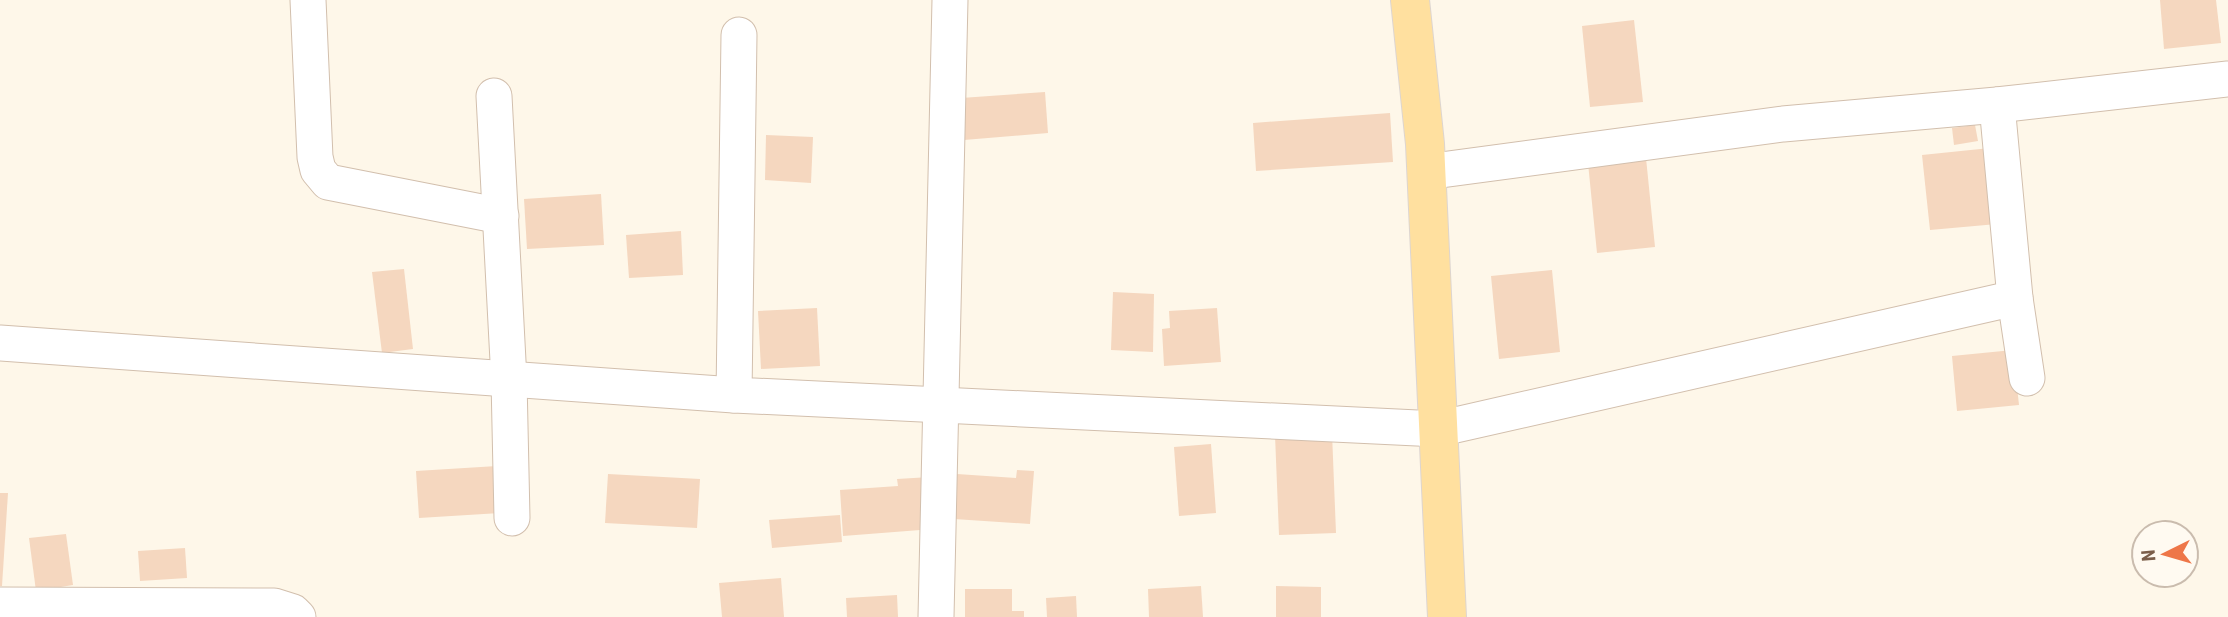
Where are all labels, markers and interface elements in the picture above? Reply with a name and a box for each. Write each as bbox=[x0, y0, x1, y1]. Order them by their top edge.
north arrow bbox=[2130, 519, 2200, 589]
text: N bbox=[2137, 549, 2161, 562]

